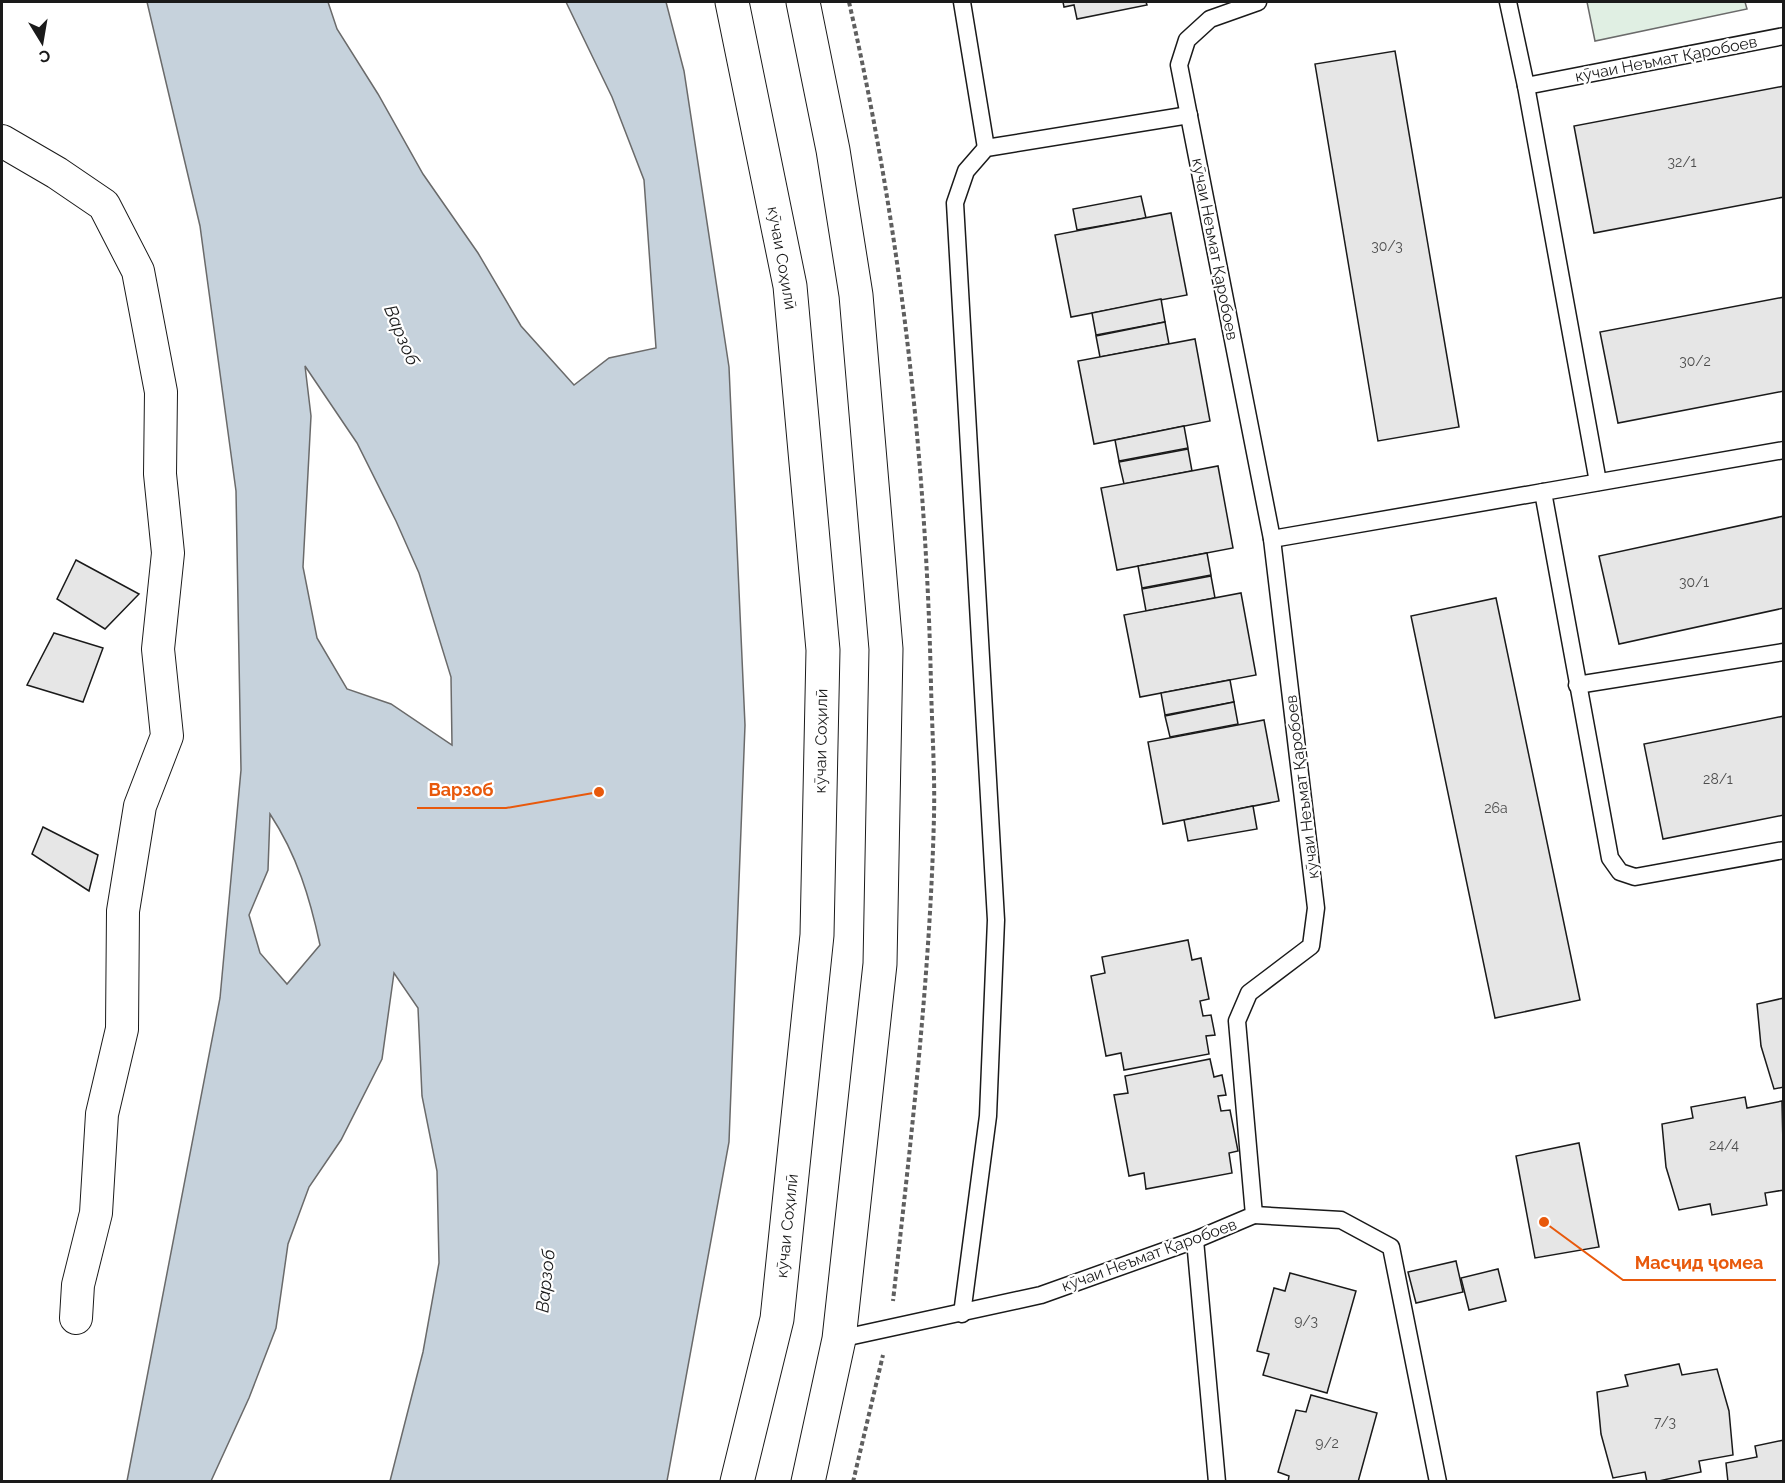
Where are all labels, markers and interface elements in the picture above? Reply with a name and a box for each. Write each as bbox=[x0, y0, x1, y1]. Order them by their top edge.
north arrow bbox=[12, 12, 72, 72]
street label: кӯчаи Неъмат Қаробоев bbox=[1573, 32, 1759, 86]
text: С bbox=[38, 46, 52, 67]
house number: 32/1 bbox=[1668, 154, 1696, 170]
street label: кӯчаи Неъмат Қаробоев bbox=[1188, 156, 1242, 342]
street label: кӯчаи Соҳилӣ bbox=[764, 205, 800, 311]
house number: 30/3 bbox=[1371, 238, 1403, 254]
water label: Варзоб bbox=[380, 302, 424, 368]
house number: 30/2 bbox=[1679, 353, 1711, 369]
house number: 30/1 bbox=[1679, 574, 1709, 590]
street label: кӯчаи Соҳилӣ bbox=[811, 689, 831, 793]
street label: кӯчаи Неъмат Қаробоев bbox=[1281, 694, 1323, 880]
house number: 28/1 bbox=[1703, 771, 1733, 787]
callout: Варзоб bbox=[417, 772, 506, 808]
text: Варзоб bbox=[428, 779, 494, 800]
house number: 26а bbox=[1484, 800, 1508, 816]
house number: 24/4 bbox=[1709, 1137, 1739, 1153]
street label: кӯчаи Соҳилӣ bbox=[772, 1173, 802, 1279]
street label: кӯчаи Неъмат Қаробоев bbox=[1059, 1214, 1239, 1296]
callout: Масҷид ҷомеа bbox=[1623, 1244, 1776, 1280]
water label: Варзоб bbox=[531, 1248, 559, 1314]
text: Масҷид ҷомеа bbox=[1635, 1252, 1763, 1273]
house number: 9/3 bbox=[1294, 1313, 1318, 1329]
house number: 7/3 bbox=[1654, 1414, 1676, 1430]
house number: 9/2 bbox=[1315, 1435, 1339, 1451]

